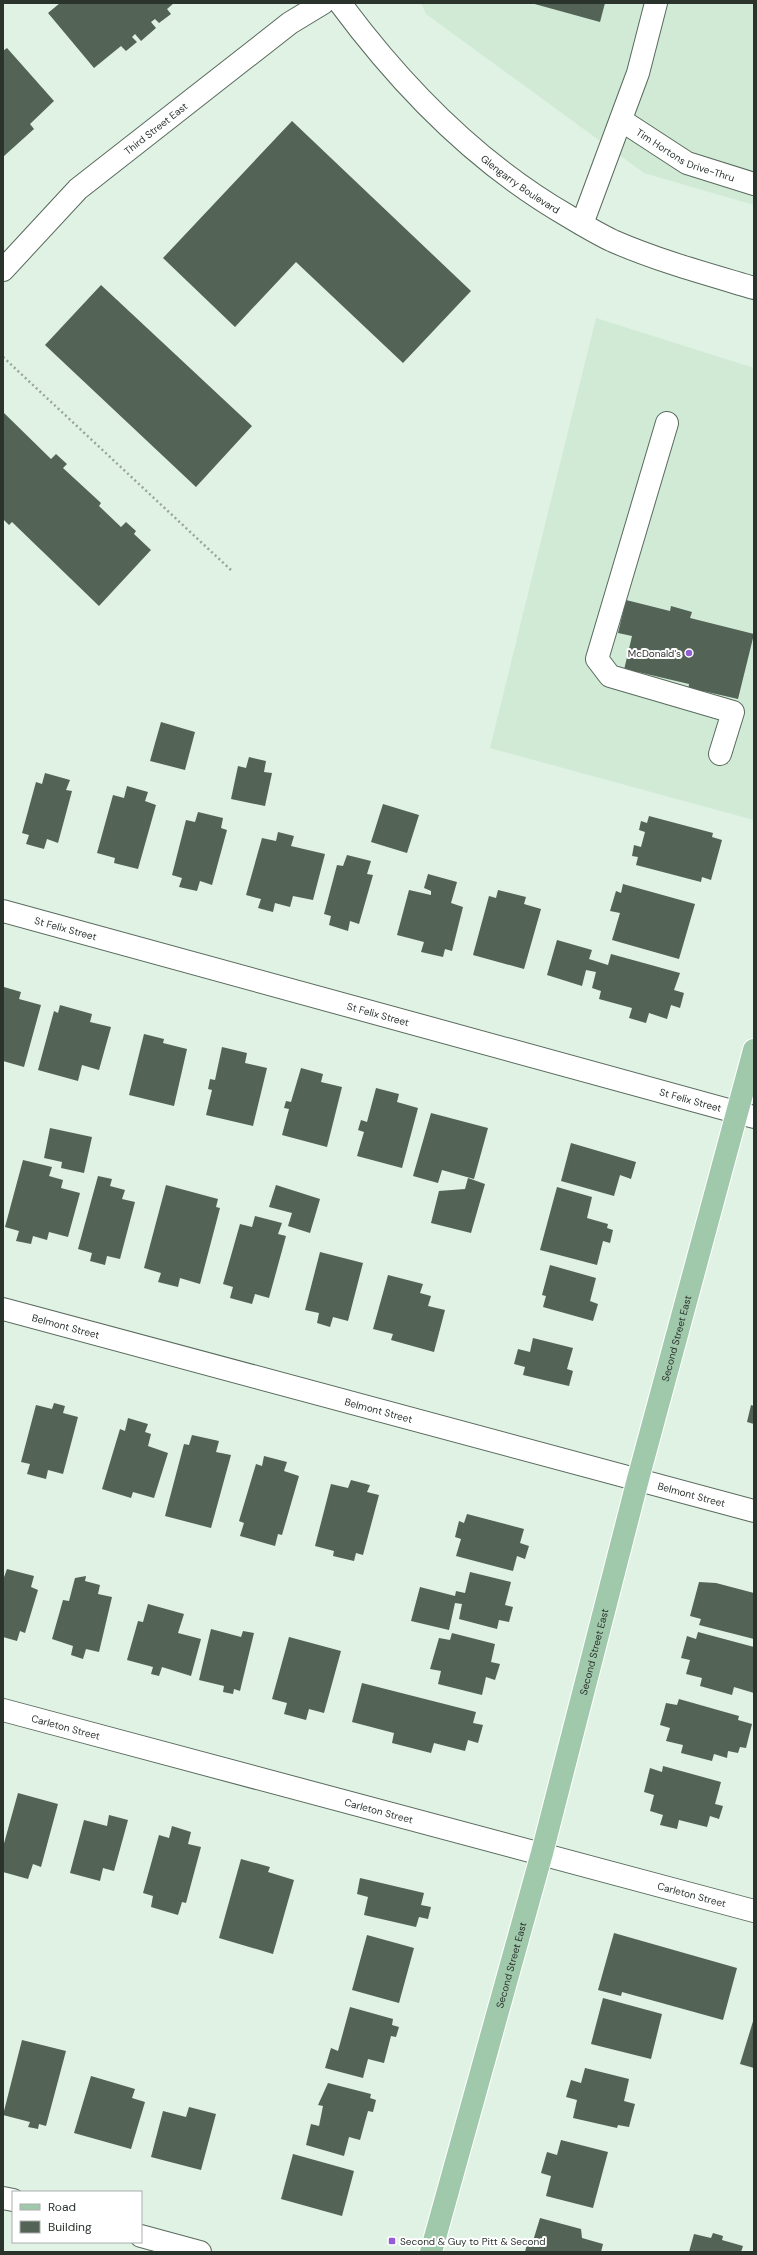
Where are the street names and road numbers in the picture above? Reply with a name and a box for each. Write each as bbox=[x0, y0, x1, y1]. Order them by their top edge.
street label: Third Street East bbox=[122, 100, 190, 157]
street label: Tim Hortons Drive-Thru bbox=[634, 126, 736, 185]
street label: Glengarry Boulevard bbox=[478, 152, 562, 217]
street label: St Felix Street bbox=[33, 914, 98, 943]
street label: St Felix Street bbox=[345, 1000, 411, 1029]
street label: St Felix Street bbox=[658, 1085, 723, 1115]
street label: Second Street East bbox=[659, 1294, 694, 1383]
street label: Belmont Street bbox=[30, 1311, 101, 1342]
street label: Belmont Street bbox=[343, 1395, 414, 1426]
street label: Belmont Street bbox=[656, 1479, 727, 1510]
street label: Second Street East bbox=[577, 1607, 612, 1696]
street label: Carleton Street bbox=[30, 1712, 102, 1743]
street label: Carleton Street bbox=[343, 1796, 414, 1826]
street label: Carleton Street bbox=[656, 1879, 727, 1910]
street label: Second Street East bbox=[493, 1920, 530, 2010]

